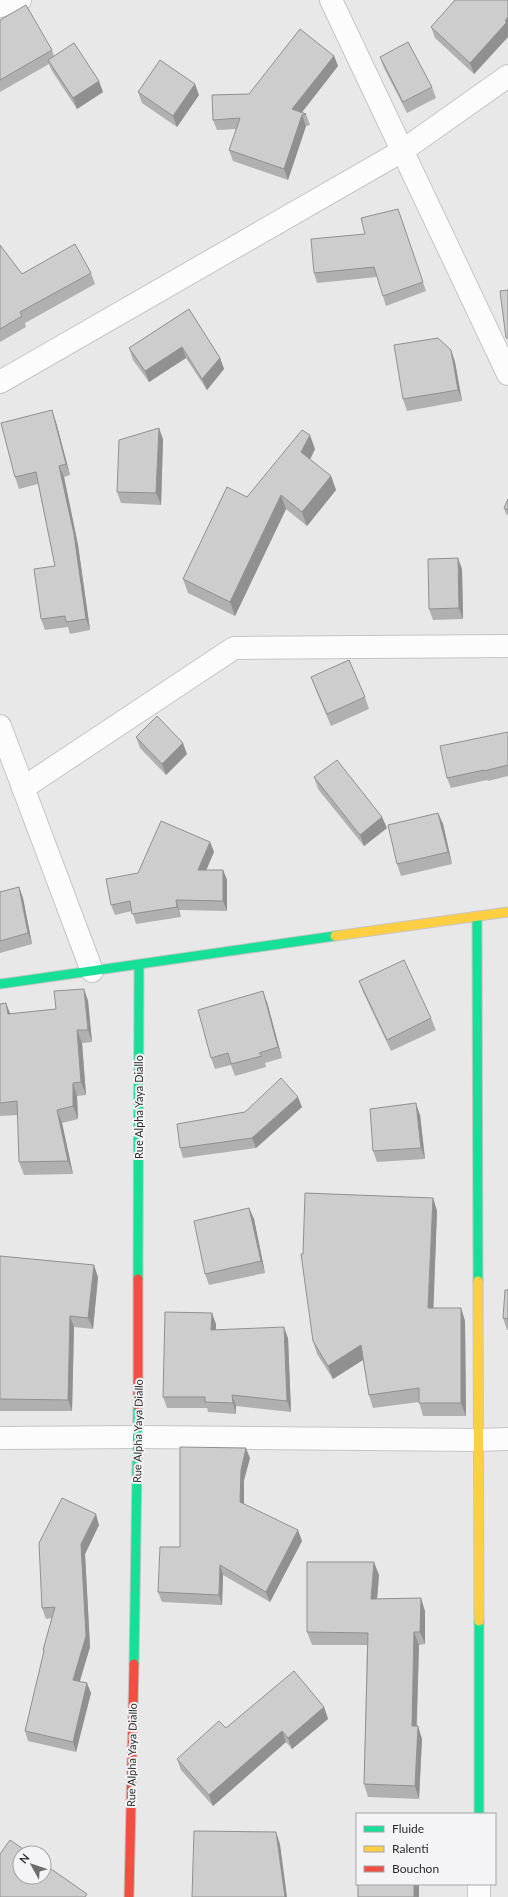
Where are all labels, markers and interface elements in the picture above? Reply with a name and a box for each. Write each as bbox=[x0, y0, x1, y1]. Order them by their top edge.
street label: Rue Alpha Yaya Diallo bbox=[132, 1055, 145, 1159]
street label: Rue Alpha Yaya Diallo bbox=[130, 1379, 145, 1483]
street label: Rue Alpha Yaya Diallo bbox=[124, 1703, 139, 1807]
legend bbox=[356, 1813, 496, 1885]
text: Fluide bbox=[392, 1821, 424, 1836]
text: Ralenti bbox=[392, 1841, 429, 1856]
north arrow bbox=[12, 1845, 52, 1885]
text: N bbox=[16, 1851, 32, 1866]
text: Bouchon bbox=[392, 1861, 439, 1876]

